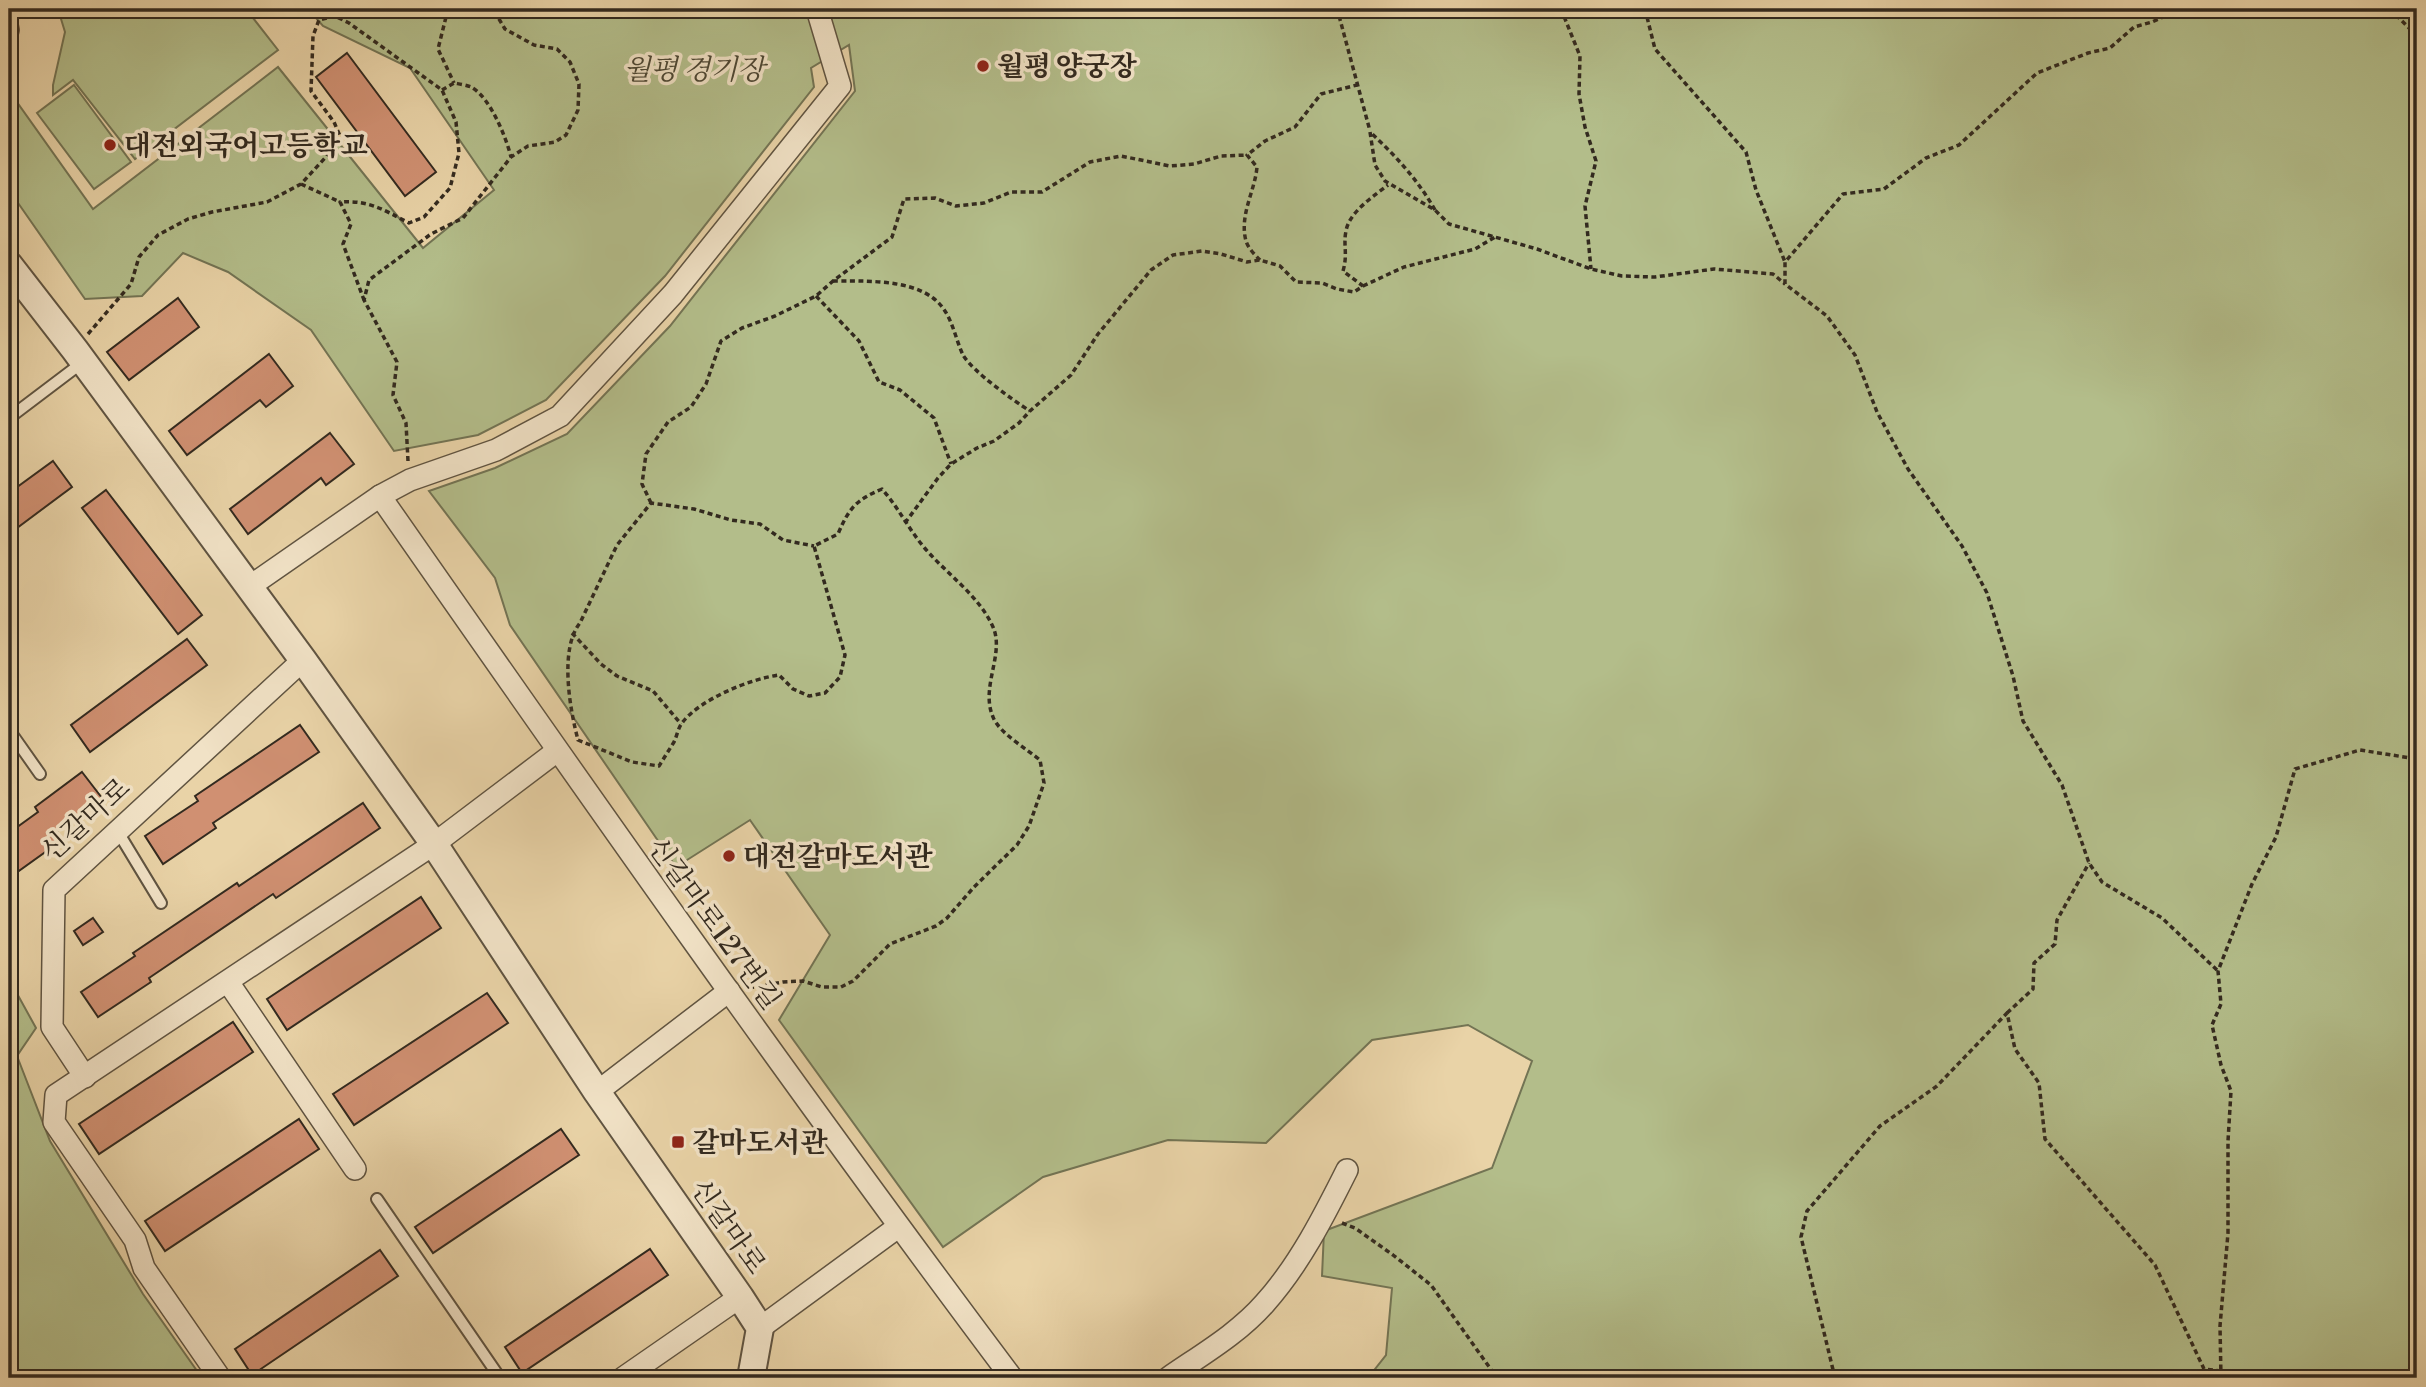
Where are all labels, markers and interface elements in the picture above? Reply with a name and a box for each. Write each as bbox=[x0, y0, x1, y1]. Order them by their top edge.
place label: 월평 양궁장 bbox=[997, 50, 1138, 85]
park label: 월평 경기장 bbox=[623, 53, 768, 88]
marker: 월평 양궁장 bbox=[975, 58, 991, 74]
place label: 대전외국어고등학교 bbox=[124, 129, 367, 164]
marker: 대전외국어고등학교 bbox=[102, 137, 118, 153]
street label: 신갈마로 bbox=[34, 771, 138, 869]
street label: 신갈마로127번길 bbox=[639, 831, 788, 1017]
place label: 대전갈마도서관 bbox=[743, 840, 933, 875]
marker: 대전갈마도서관 bbox=[721, 848, 737, 864]
place label: 갈마도서관 bbox=[692, 1126, 828, 1161]
marker: 갈마도서관 bbox=[670, 1134, 686, 1150]
street label: 신갈마로 bbox=[682, 1173, 773, 1281]

